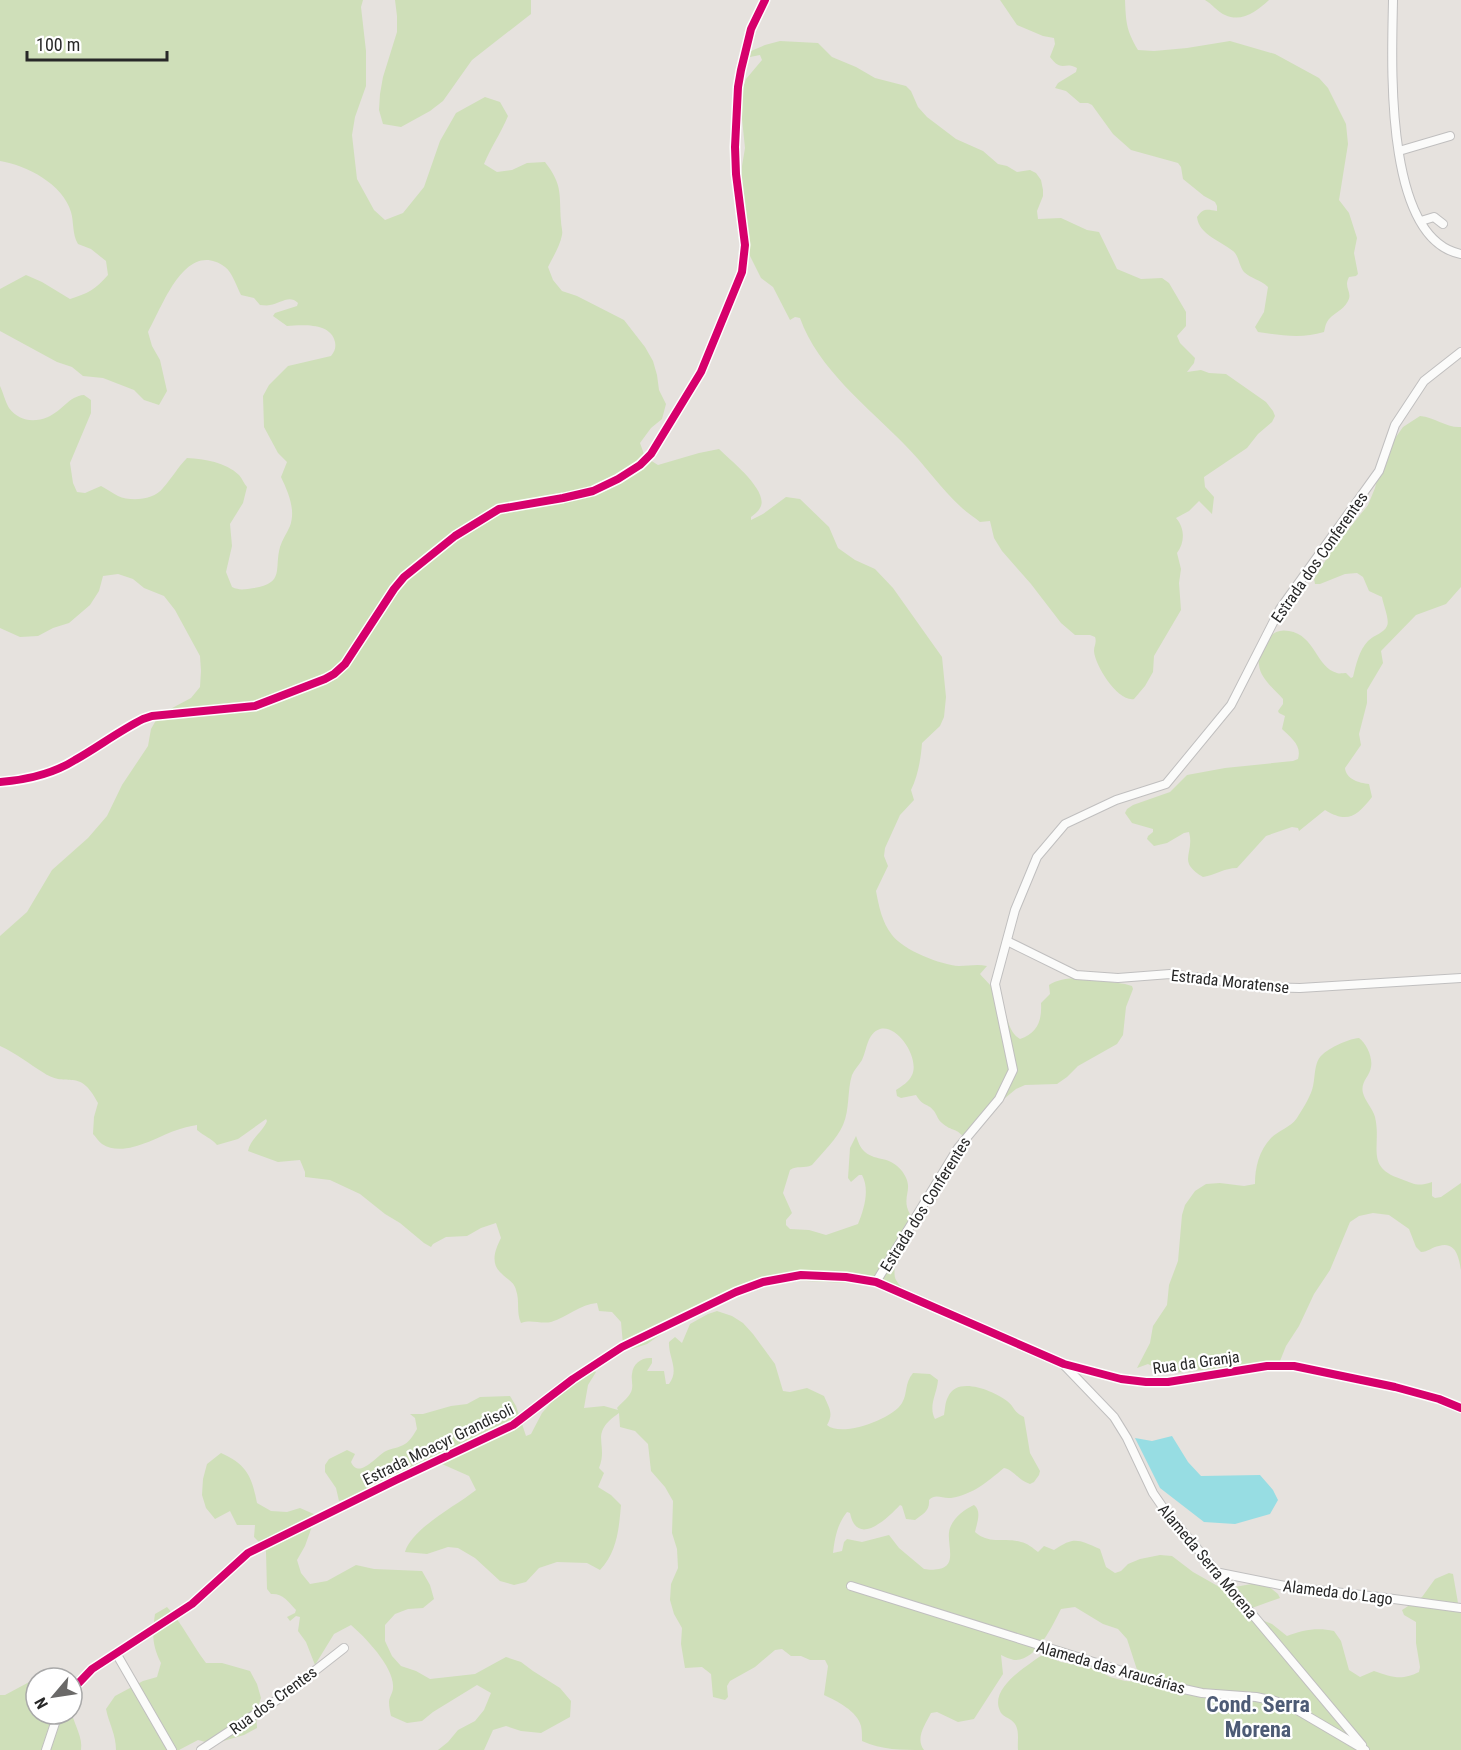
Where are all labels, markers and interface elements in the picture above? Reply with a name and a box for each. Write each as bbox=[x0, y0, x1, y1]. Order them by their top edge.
scale bar bbox=[27, 24, 166, 62]
text: 100 m bbox=[36, 34, 80, 55]
street label: Estrada dos Conferentes bbox=[1267, 488, 1372, 626]
street label: Estrada Moratense bbox=[1170, 966, 1290, 997]
street label: Estrada dos Conferentes bbox=[876, 1133, 975, 1275]
street label: Rua da Granja bbox=[1151, 1347, 1241, 1378]
street label: Estrada Moacyr Grandisoli bbox=[360, 1400, 517, 1489]
street label: Alameda Serra Morena bbox=[1154, 1500, 1261, 1622]
street label: Alameda do Lago bbox=[1282, 1576, 1394, 1609]
street label: Alameda das Araucárias bbox=[1034, 1637, 1187, 1698]
street label: Rua dos Crentes bbox=[226, 1662, 321, 1738]
north arrow bbox=[24, 1666, 84, 1726]
district label: Cond. Serra Morena bbox=[1206, 1692, 1310, 1742]
text: N bbox=[31, 1694, 52, 1712]

